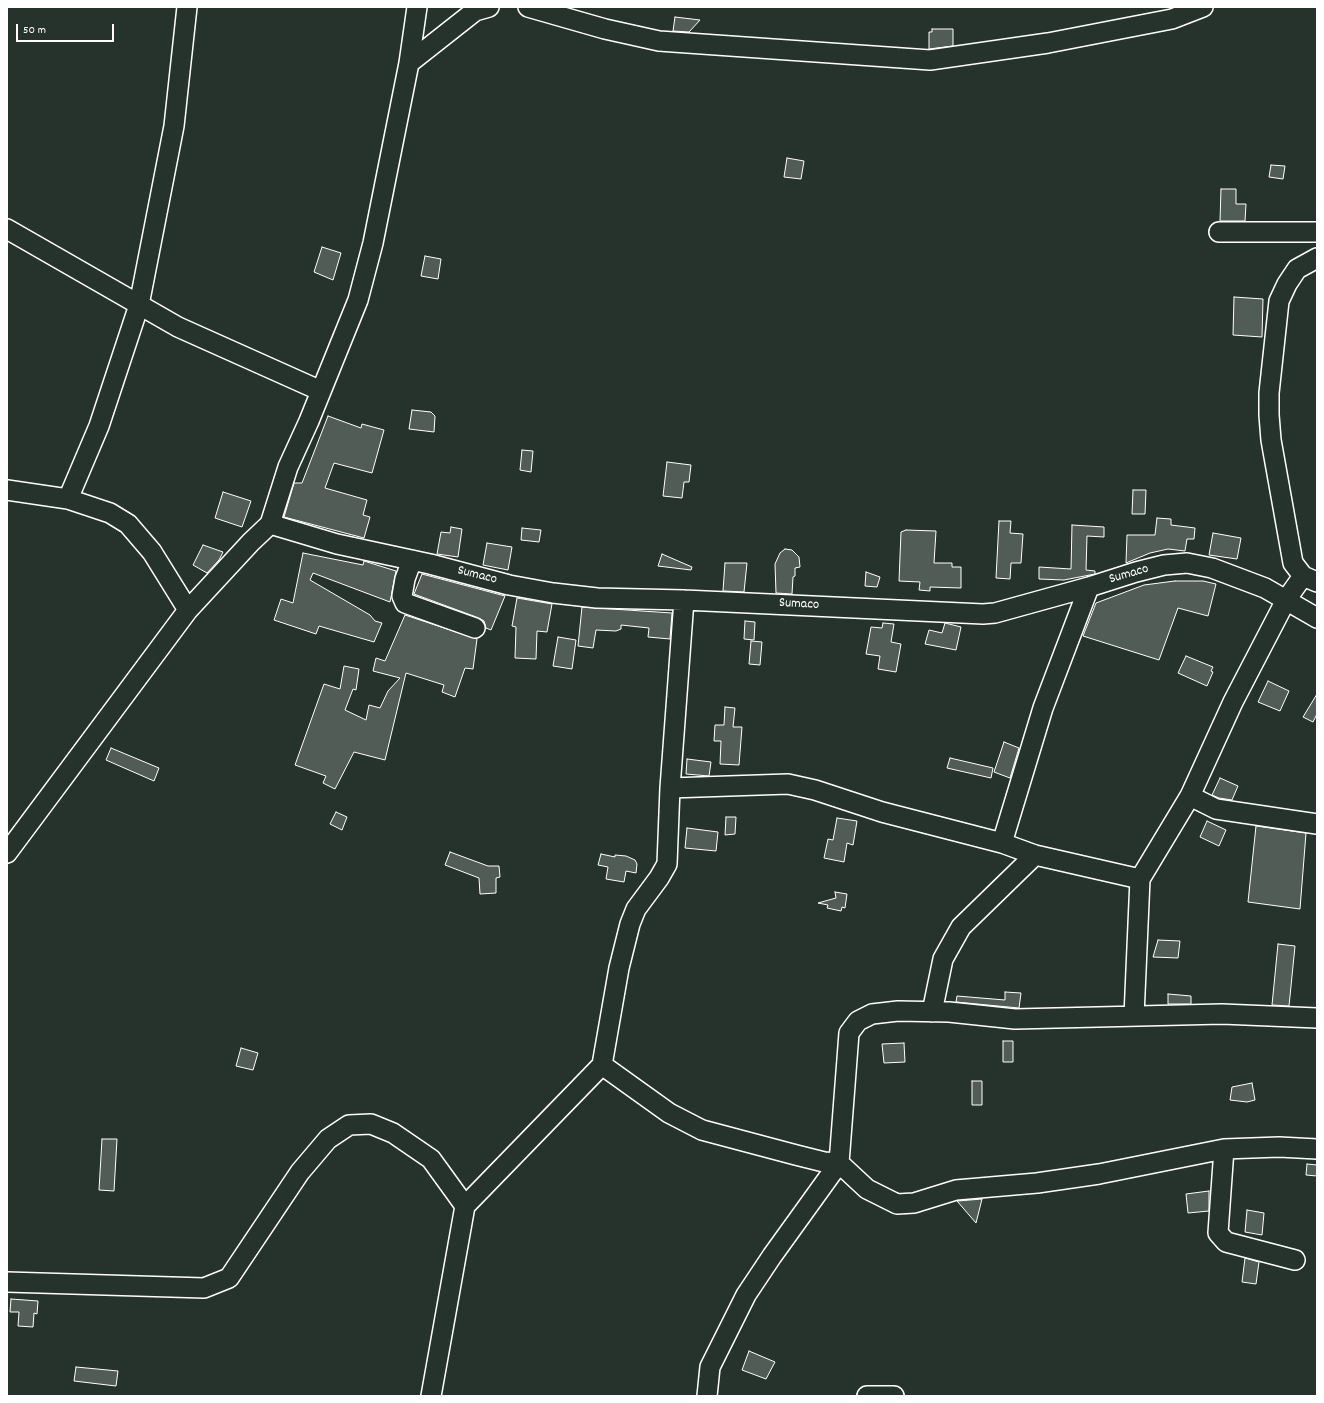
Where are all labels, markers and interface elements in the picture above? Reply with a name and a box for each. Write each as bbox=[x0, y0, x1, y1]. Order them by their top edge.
scale bar bbox=[18, 16, 116, 42]
text: 50 m bbox=[23, 22, 46, 39]
street label: Sumaco bbox=[1107, 561, 1151, 589]
street label: Sumaco bbox=[455, 563, 499, 589]
street label: Sumaco bbox=[778, 596, 820, 614]

